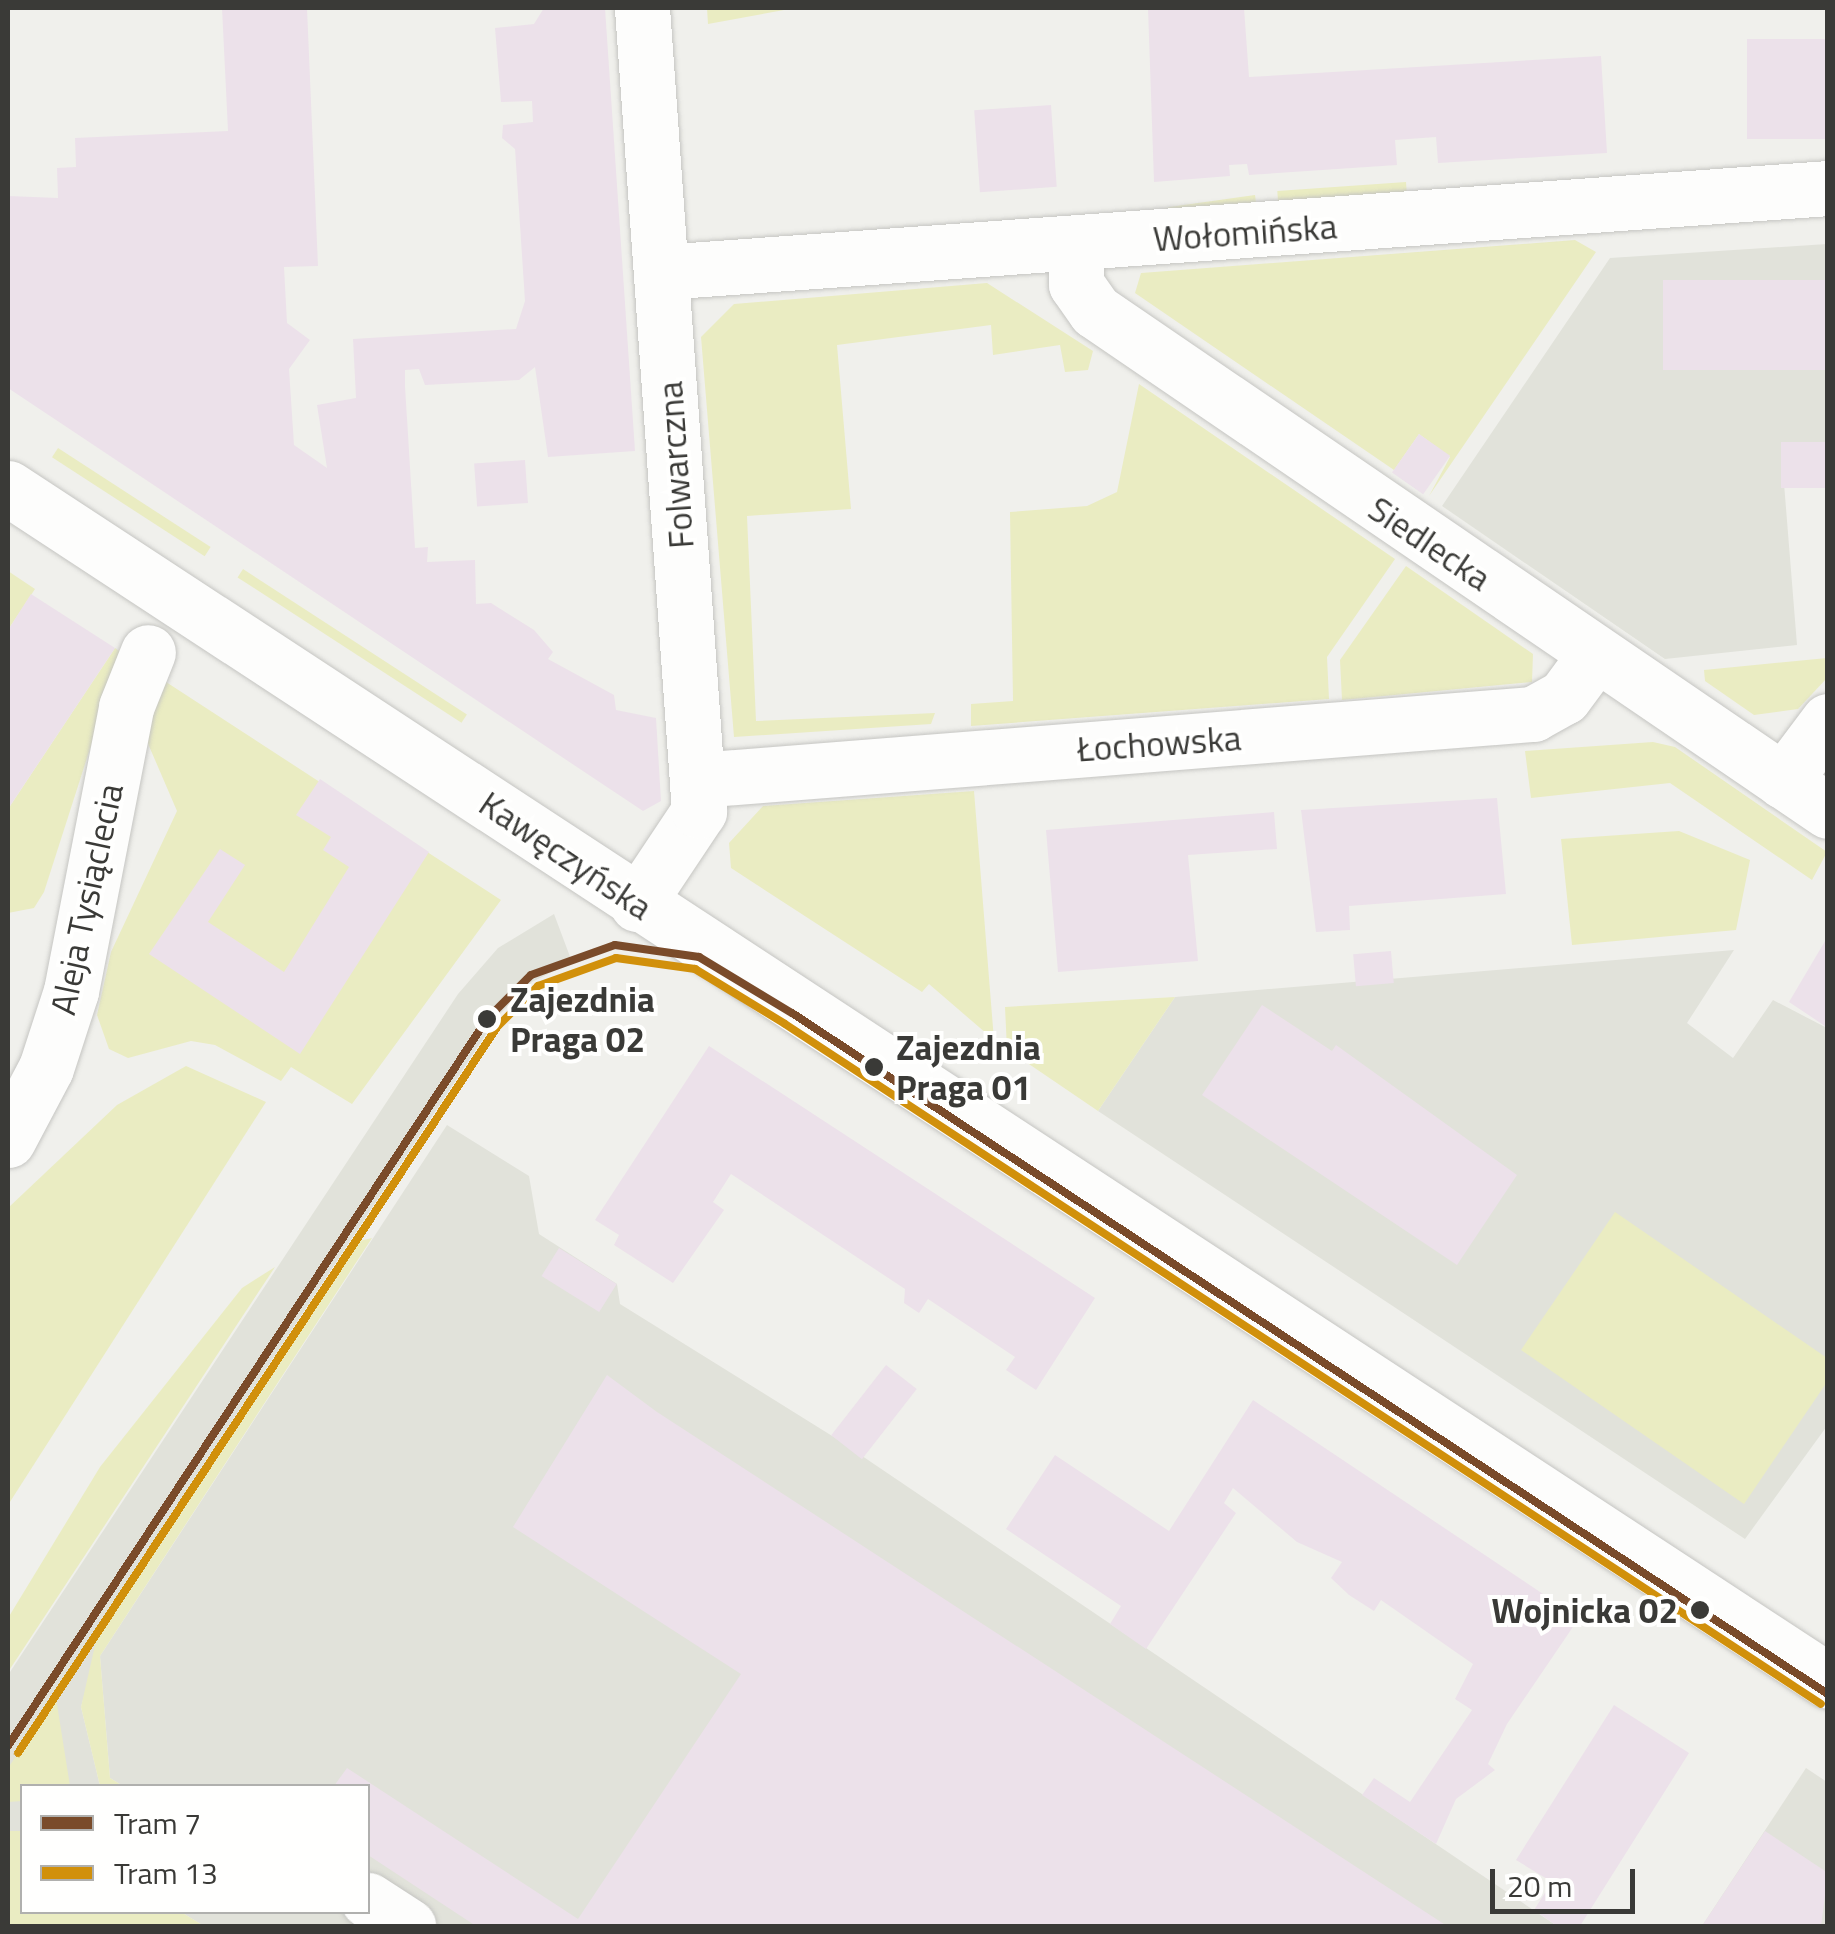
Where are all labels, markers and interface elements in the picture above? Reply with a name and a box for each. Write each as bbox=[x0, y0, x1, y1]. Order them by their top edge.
street label: Wołomińska bbox=[1152, 205, 1338, 259]
street label: Folwarczna bbox=[648, 380, 702, 550]
street label: Siedlecka bbox=[1361, 487, 1499, 599]
street label: Łochowska bbox=[1075, 716, 1243, 770]
street label: Aleja Tysiąclecia bbox=[41, 780, 131, 1018]
street label: Kawęczyńska bbox=[472, 782, 660, 928]
place label: Zajezdnia Praga 02 bbox=[510, 978, 655, 1060]
marker: Zajezdnia Praga 02 bbox=[474, 1006, 500, 1032]
place label: Zajezdnia Praga 01 bbox=[896, 1026, 1041, 1108]
marker: Zajezdnia Praga 01 bbox=[861, 1054, 887, 1080]
place label: Wojnicka 02 bbox=[1492, 1589, 1678, 1631]
marker: Wojnicka 02 bbox=[1687, 1597, 1713, 1623]
legend bbox=[20, 1784, 370, 1914]
text: Tram 7 bbox=[114, 1800, 201, 1846]
scale bar bbox=[1495, 1849, 1640, 1911]
text: Tram 13 bbox=[114, 1850, 218, 1896]
text: 20 m bbox=[1507, 1863, 1572, 1909]

